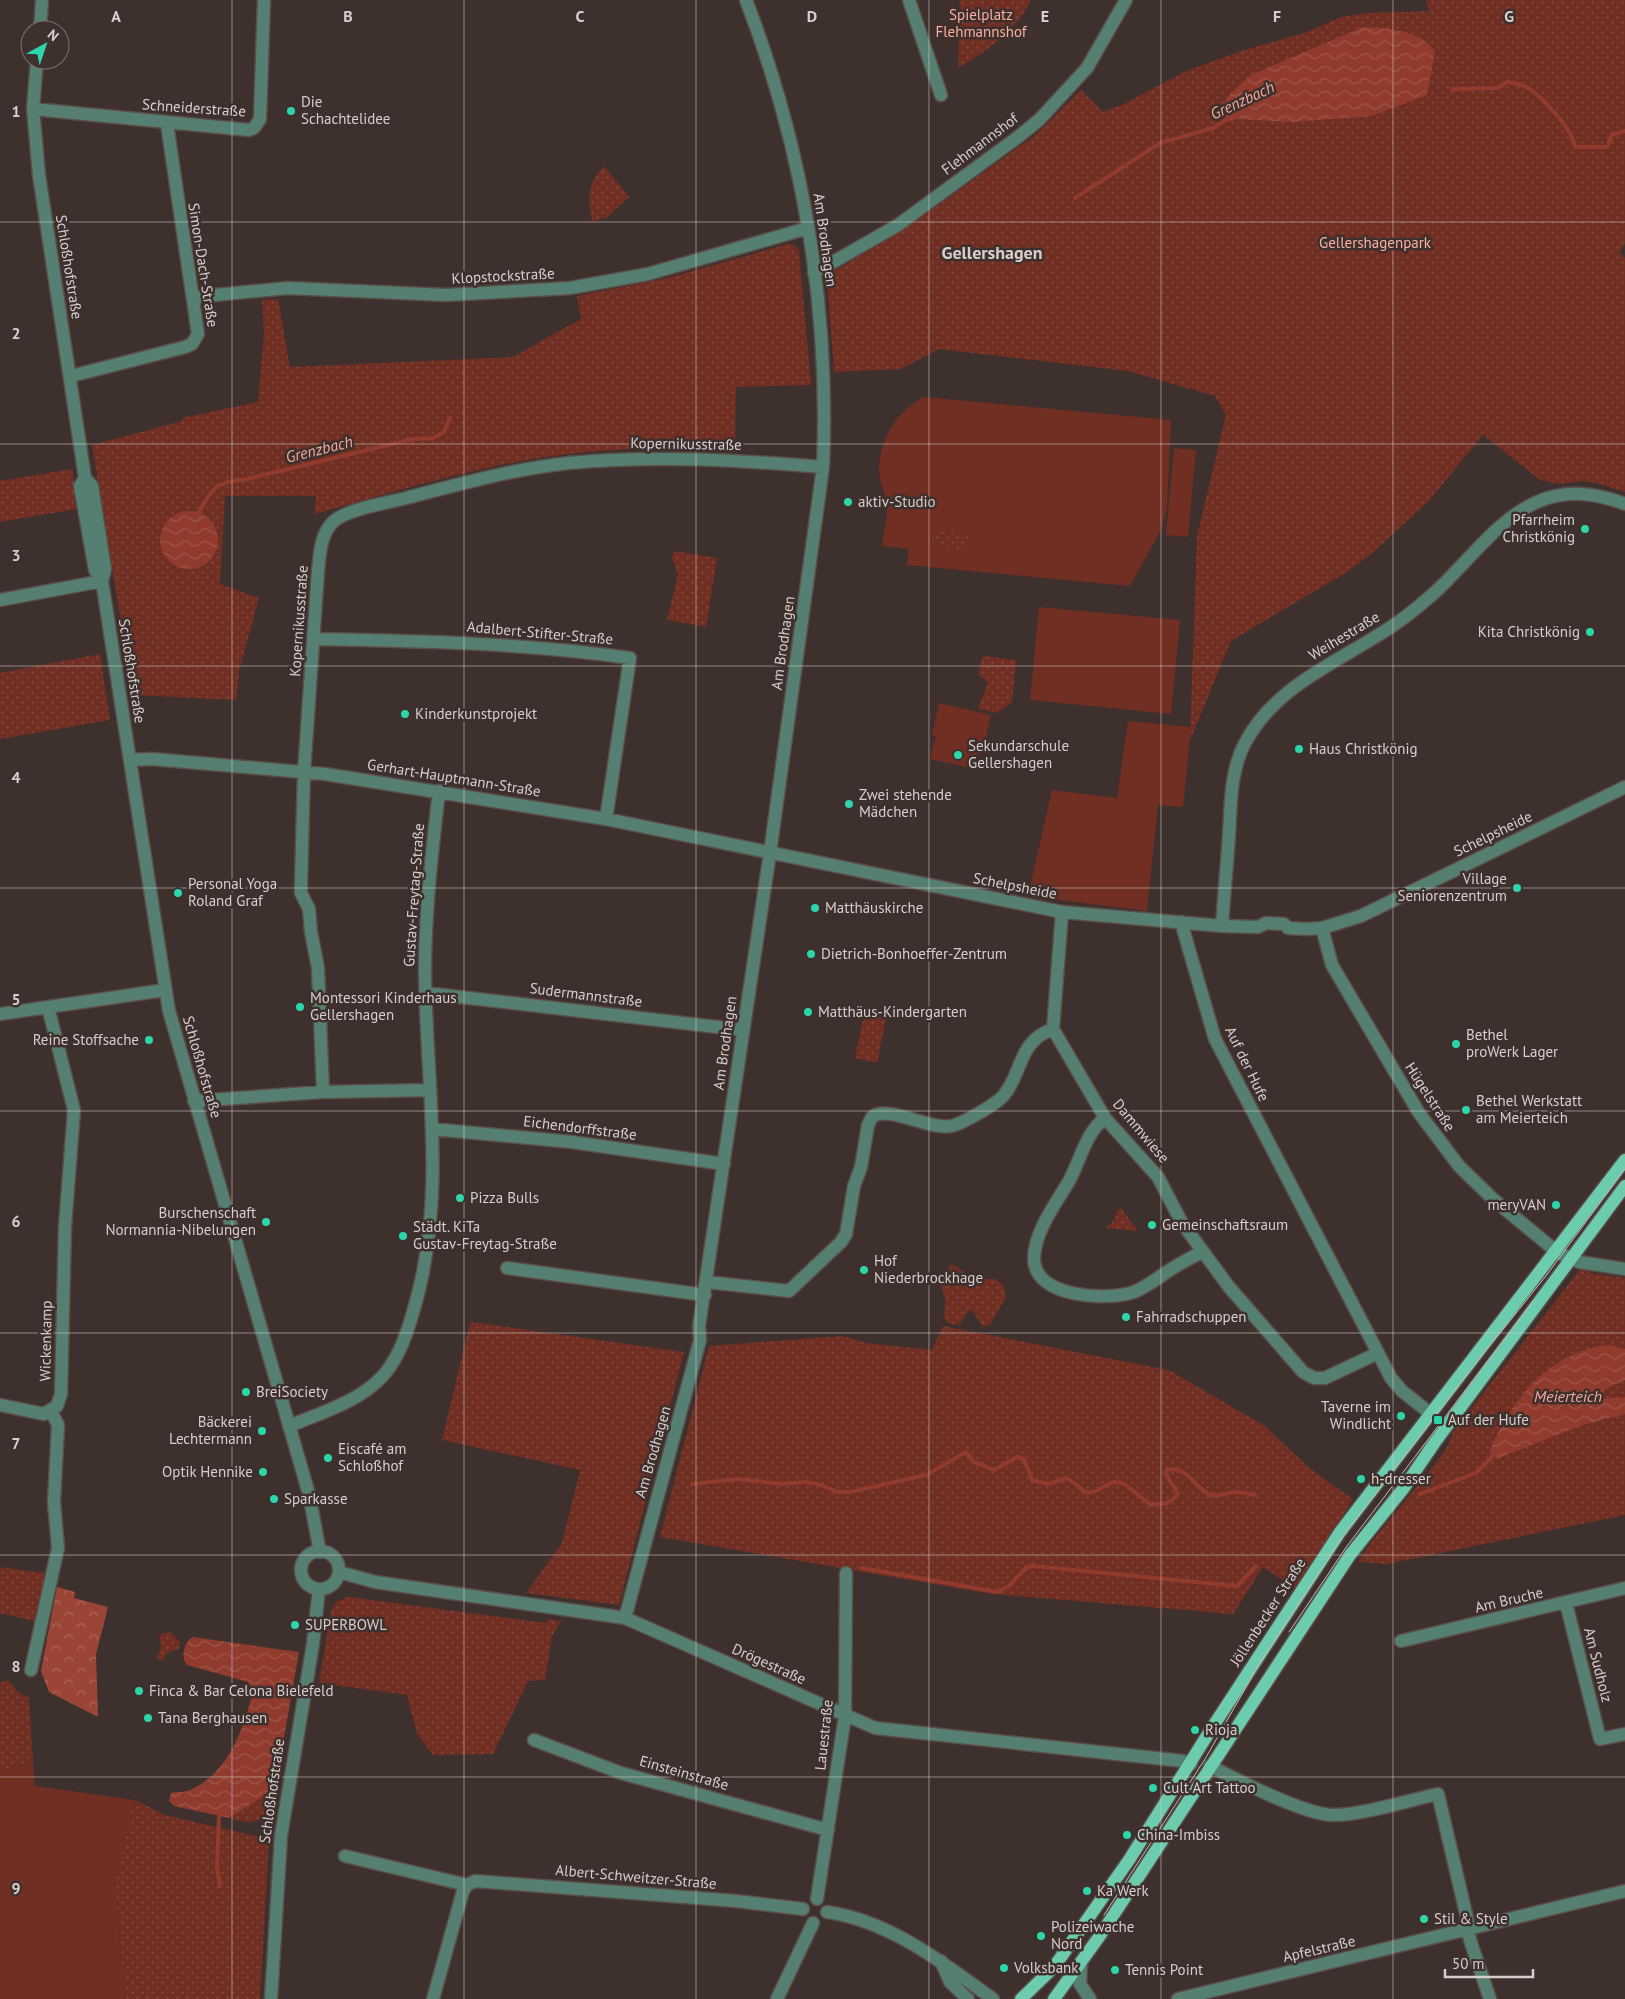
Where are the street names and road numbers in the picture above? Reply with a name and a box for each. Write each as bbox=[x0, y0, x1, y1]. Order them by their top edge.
street label: Schneiderstraße bbox=[141, 94, 247, 121]
street label: Flehmannshof bbox=[938, 108, 1023, 179]
street label: Am Brodhagen bbox=[810, 192, 841, 288]
street label: Simon-Dach-Straße bbox=[184, 201, 223, 328]
street label: Schloßhofstraße bbox=[52, 213, 87, 321]
street label: Klopstockstraße bbox=[451, 263, 555, 288]
street label: Kopernikusstraße bbox=[630, 433, 742, 454]
street label: Kopernikusstraße bbox=[285, 565, 312, 677]
street label: Am Brodhagen bbox=[767, 595, 798, 691]
street label: Weihestraße bbox=[1305, 607, 1383, 664]
street label: Schloßhofstraße bbox=[115, 617, 150, 725]
street label: Adalbert-Stifter-Straße bbox=[466, 617, 614, 648]
street label: Gerhart-Hauptmann-Straße bbox=[366, 754, 542, 801]
street label: Schelpsheide bbox=[1450, 806, 1535, 861]
street label: Gustav-Freytag-Straße bbox=[399, 823, 428, 967]
street label: Schelpsheide bbox=[972, 868, 1059, 903]
street label: Sudermannstraße bbox=[529, 978, 643, 1011]
street label: Am Brodhagen bbox=[709, 995, 740, 1091]
street label: Schloßhofstraße bbox=[179, 1014, 226, 1120]
street label: Auf der Hufe bbox=[1221, 1023, 1274, 1104]
street label: Hügelstraße bbox=[1401, 1059, 1460, 1135]
street label: Dammwiese bbox=[1109, 1095, 1174, 1167]
street label: Eichendorffstraße bbox=[522, 1111, 638, 1144]
street label: Wickenkamp bbox=[35, 1300, 56, 1382]
street label: Am Brodhagen bbox=[630, 1404, 675, 1500]
street label: Jöllenbecker Straße bbox=[1225, 1554, 1310, 1670]
street label: Am Bruche bbox=[1473, 1582, 1545, 1617]
street label: Am Sudholz bbox=[1580, 1626, 1617, 1704]
street label: Drögestraße bbox=[729, 1639, 809, 1688]
street label: Lauestraße bbox=[810, 1699, 837, 1771]
street label: Schloßhofstraße bbox=[255, 1737, 288, 1845]
street label: Einsteinstraße bbox=[637, 1751, 731, 1794]
street label: Albert-Schweitzer-Straße bbox=[555, 1860, 717, 1893]
street label: Apfelstraße bbox=[1281, 1931, 1357, 1966]

